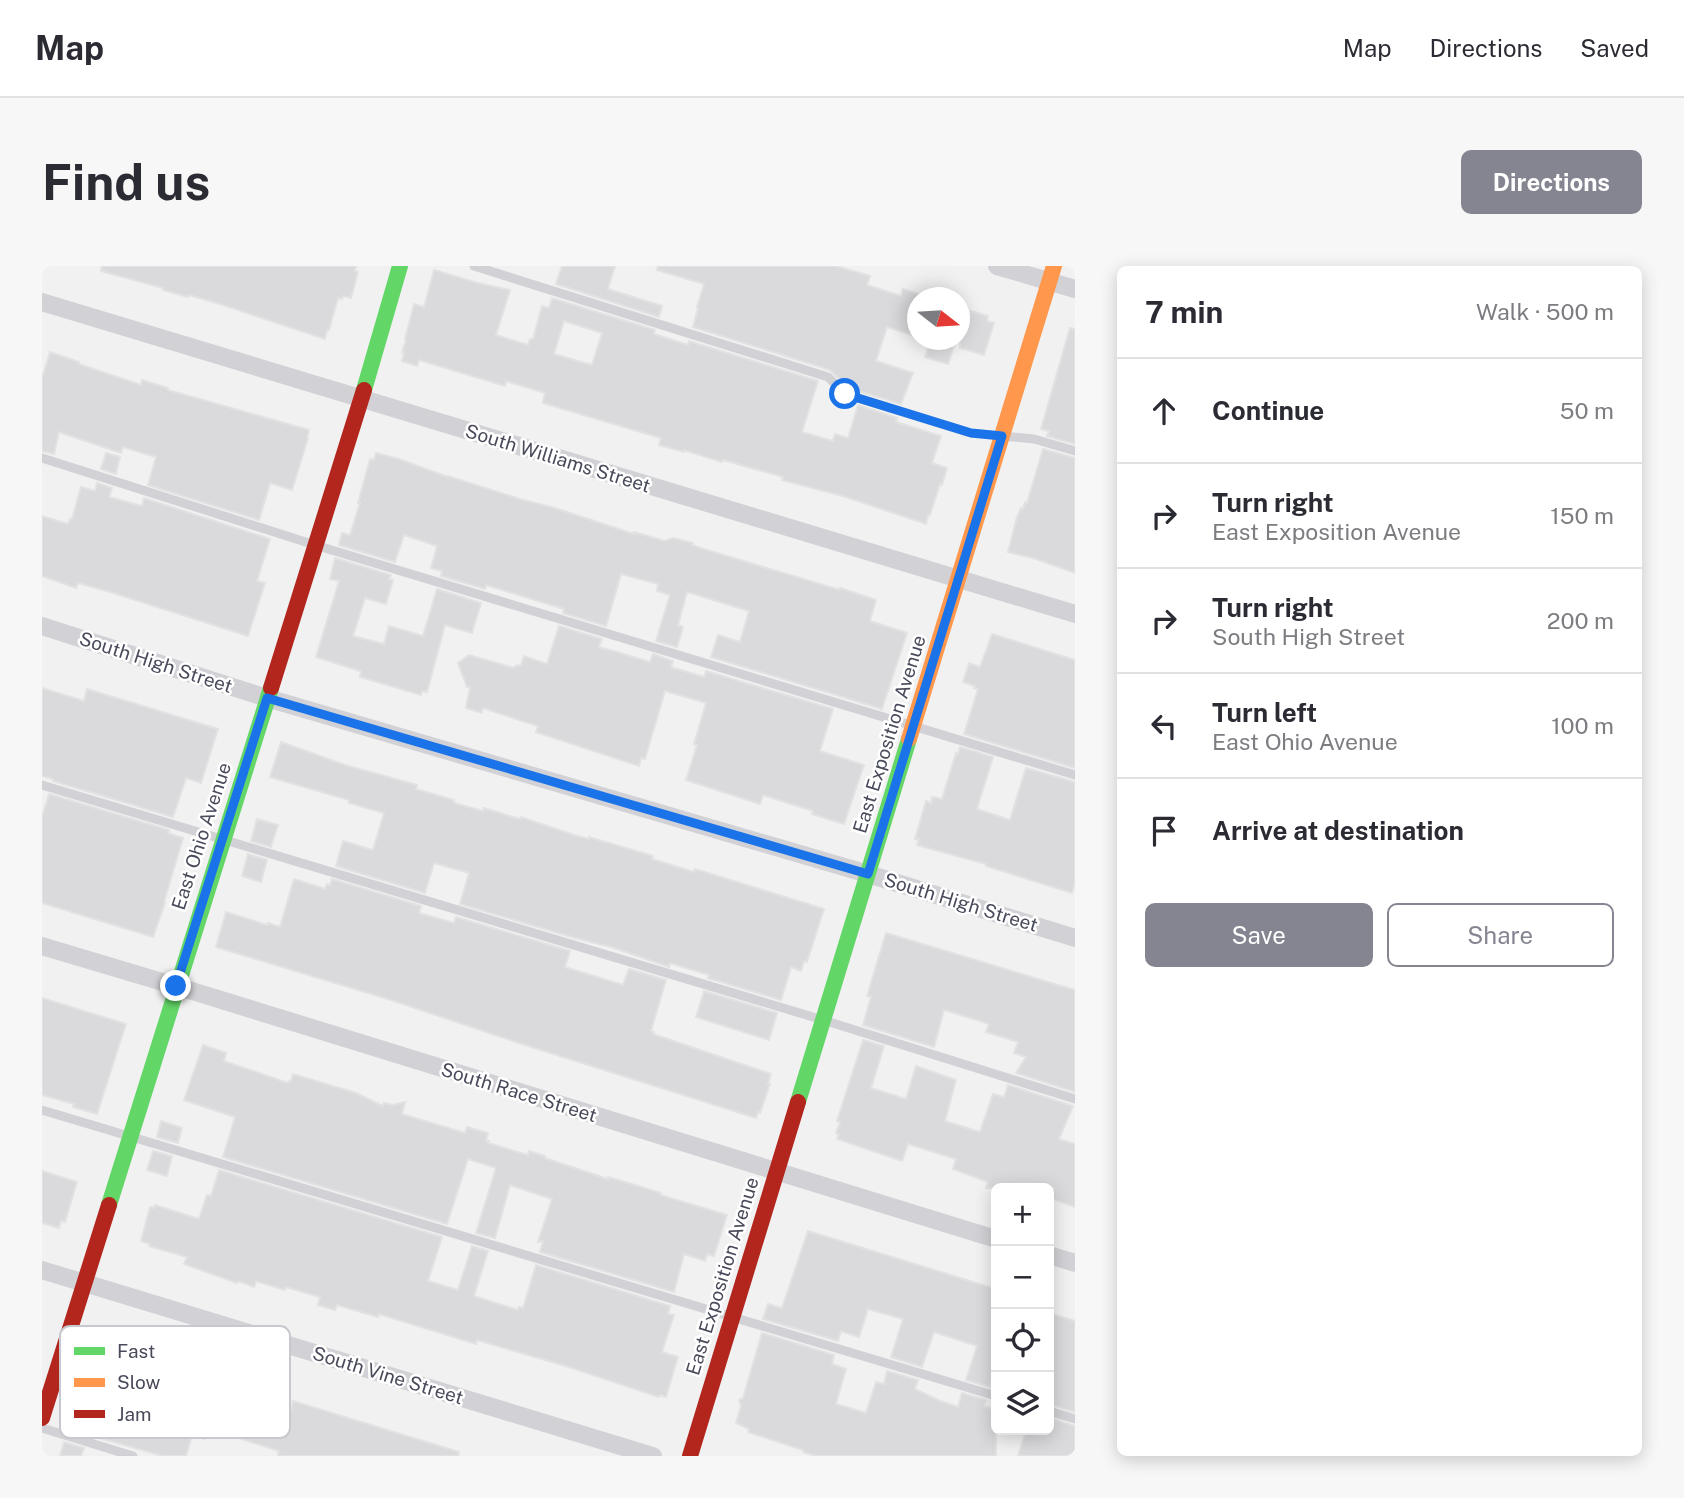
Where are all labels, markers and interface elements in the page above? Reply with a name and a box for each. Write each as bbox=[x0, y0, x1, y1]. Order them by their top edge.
text: Map bbox=[35, 29, 104, 67]
text: Map bbox=[1343, 34, 1392, 62]
text: Directions bbox=[1430, 34, 1542, 62]
text: Saved bbox=[1580, 34, 1649, 62]
button: Directions bbox=[1461, 150, 1642, 214]
text: Find us bbox=[42, 153, 210, 211]
north arrow bbox=[907, 287, 970, 350]
text: 7 min bbox=[1145, 294, 1223, 330]
text: Walk · 500 m bbox=[1476, 298, 1614, 325]
route start bbox=[829, 378, 860, 409]
icon: ahead bbox=[1145, 392, 1183, 430]
text: Continue bbox=[1212, 395, 1324, 426]
text: 50 m bbox=[1560, 397, 1614, 424]
street label: South Williams Street bbox=[463, 419, 653, 497]
text: Turn right bbox=[1212, 487, 1334, 518]
icon: right bbox=[1145, 497, 1183, 535]
text: 150 m bbox=[1550, 502, 1614, 529]
text: East Exposition Avenue bbox=[1212, 518, 1461, 545]
text: Turn right bbox=[1212, 592, 1334, 623]
icon: right bbox=[1145, 602, 1183, 640]
text: 200 m bbox=[1547, 607, 1614, 634]
text: South High Street bbox=[1212, 623, 1405, 650]
street label: South High Street bbox=[77, 627, 235, 697]
street label: East Exposition Avenue bbox=[848, 632, 930, 836]
text: Turn left bbox=[1212, 697, 1317, 728]
icon: left bbox=[1145, 707, 1183, 745]
text: 100 m bbox=[1551, 712, 1614, 739]
text: East Ohio Avenue bbox=[1212, 728, 1398, 755]
street label: East Ohio Avenue bbox=[167, 760, 235, 912]
icon: arrive bbox=[1145, 812, 1183, 850]
text: Arrive at destination bbox=[1212, 815, 1464, 846]
street label: South High Street bbox=[881, 868, 1041, 936]
button: Save bbox=[1145, 903, 1373, 967]
button: Share bbox=[1387, 903, 1614, 967]
route end bbox=[160, 970, 191, 1001]
street label: South Race Street bbox=[439, 1058, 599, 1126]
street label: East Exposition Avenue bbox=[681, 1174, 763, 1378]
map controls bbox=[991, 1183, 1054, 1435]
button: + bbox=[991, 1183, 1054, 1246]
button: − bbox=[991, 1246, 1054, 1309]
button: locate bbox=[991, 1309, 1054, 1372]
legend bbox=[60, 1326, 290, 1438]
text: Fast bbox=[117, 1340, 155, 1362]
street label: South Vine Street bbox=[310, 1342, 466, 1408]
text: Slow bbox=[117, 1371, 161, 1393]
button: layers bbox=[991, 1372, 1054, 1435]
text: Jam bbox=[117, 1403, 151, 1425]

